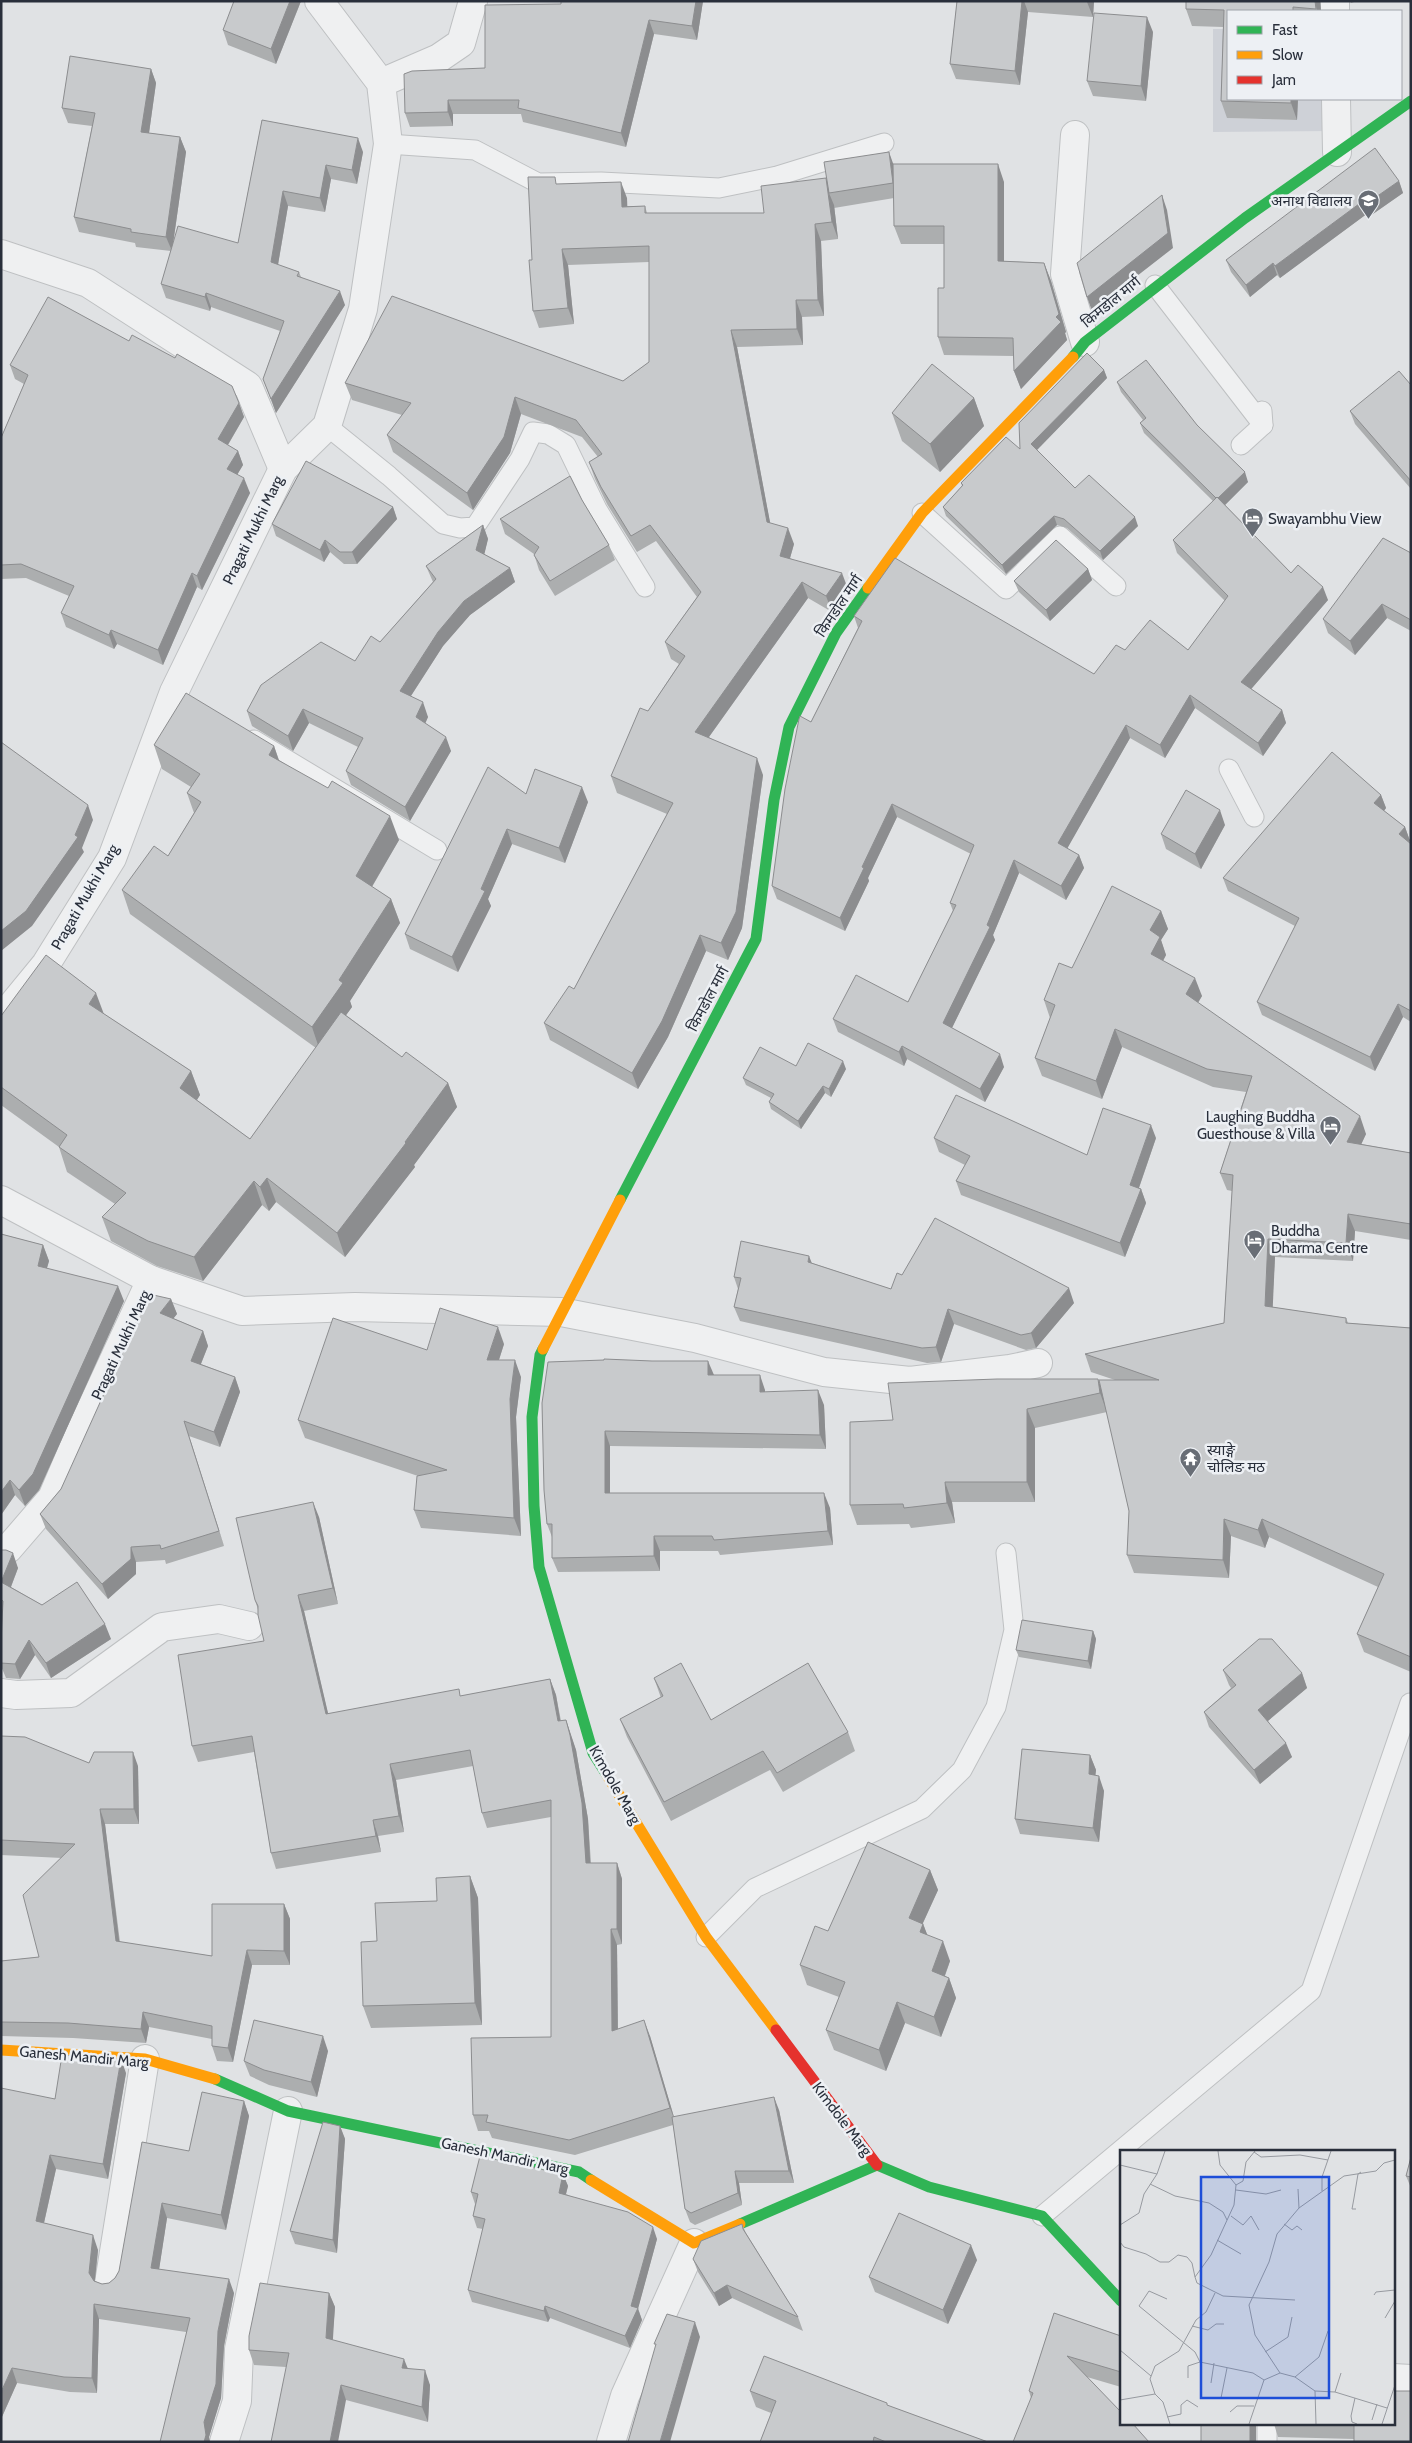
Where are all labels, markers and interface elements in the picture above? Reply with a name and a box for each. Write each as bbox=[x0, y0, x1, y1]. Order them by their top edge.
legend bbox=[1227, 10, 1402, 100]
text: Fast bbox=[1272, 21, 1297, 39]
text: Slow bbox=[1272, 46, 1303, 64]
text: Jam bbox=[1271, 71, 1296, 89]
school or university icon: अनाथ विद्यालय bbox=[1356, 189, 1380, 220]
place label: अनाथ विद्यालय bbox=[1271, 192, 1352, 210]
street label: किमडोल मार्ग bbox=[1078, 272, 1145, 331]
street label: Pragati Mukhi Marg bbox=[219, 472, 287, 587]
hotel icon: Swayambhu View bbox=[1240, 507, 1264, 538]
place label: Swayambhu View bbox=[1268, 510, 1381, 528]
street label: किमडोल मार्ग bbox=[812, 571, 867, 641]
street label: Pragati Mukhi Marg bbox=[47, 840, 123, 953]
street label: किमडोल मार्ग bbox=[683, 962, 733, 1035]
place label: Laughing Buddha Guesthouse & Villa bbox=[1197, 1108, 1316, 1143]
hotel icon: Laughing Buddha Guesthouse & Villa bbox=[1319, 1114, 1343, 1145]
place label: Buddha Dharma Centre bbox=[1271, 1222, 1368, 1257]
hotel icon: Buddha Dharma Centre bbox=[1243, 1228, 1267, 1259]
street label: Pragati Mukhi Marg bbox=[88, 1287, 155, 1403]
place label: स्याङ्गे चोलिङ मठ bbox=[1207, 1441, 1265, 1476]
temple icon: स्याङ्गे चोलिङ मठ bbox=[1179, 1447, 1203, 1478]
street label: Kimdole Marg bbox=[585, 1743, 645, 1828]
street label: Ganesh Mandir Marg bbox=[19, 2042, 150, 2072]
street label: Kimdole Marg bbox=[808, 2079, 876, 2160]
street label: Ganesh Mandir Marg bbox=[440, 2134, 571, 2178]
inset map bbox=[1120, 2150, 1394, 2426]

